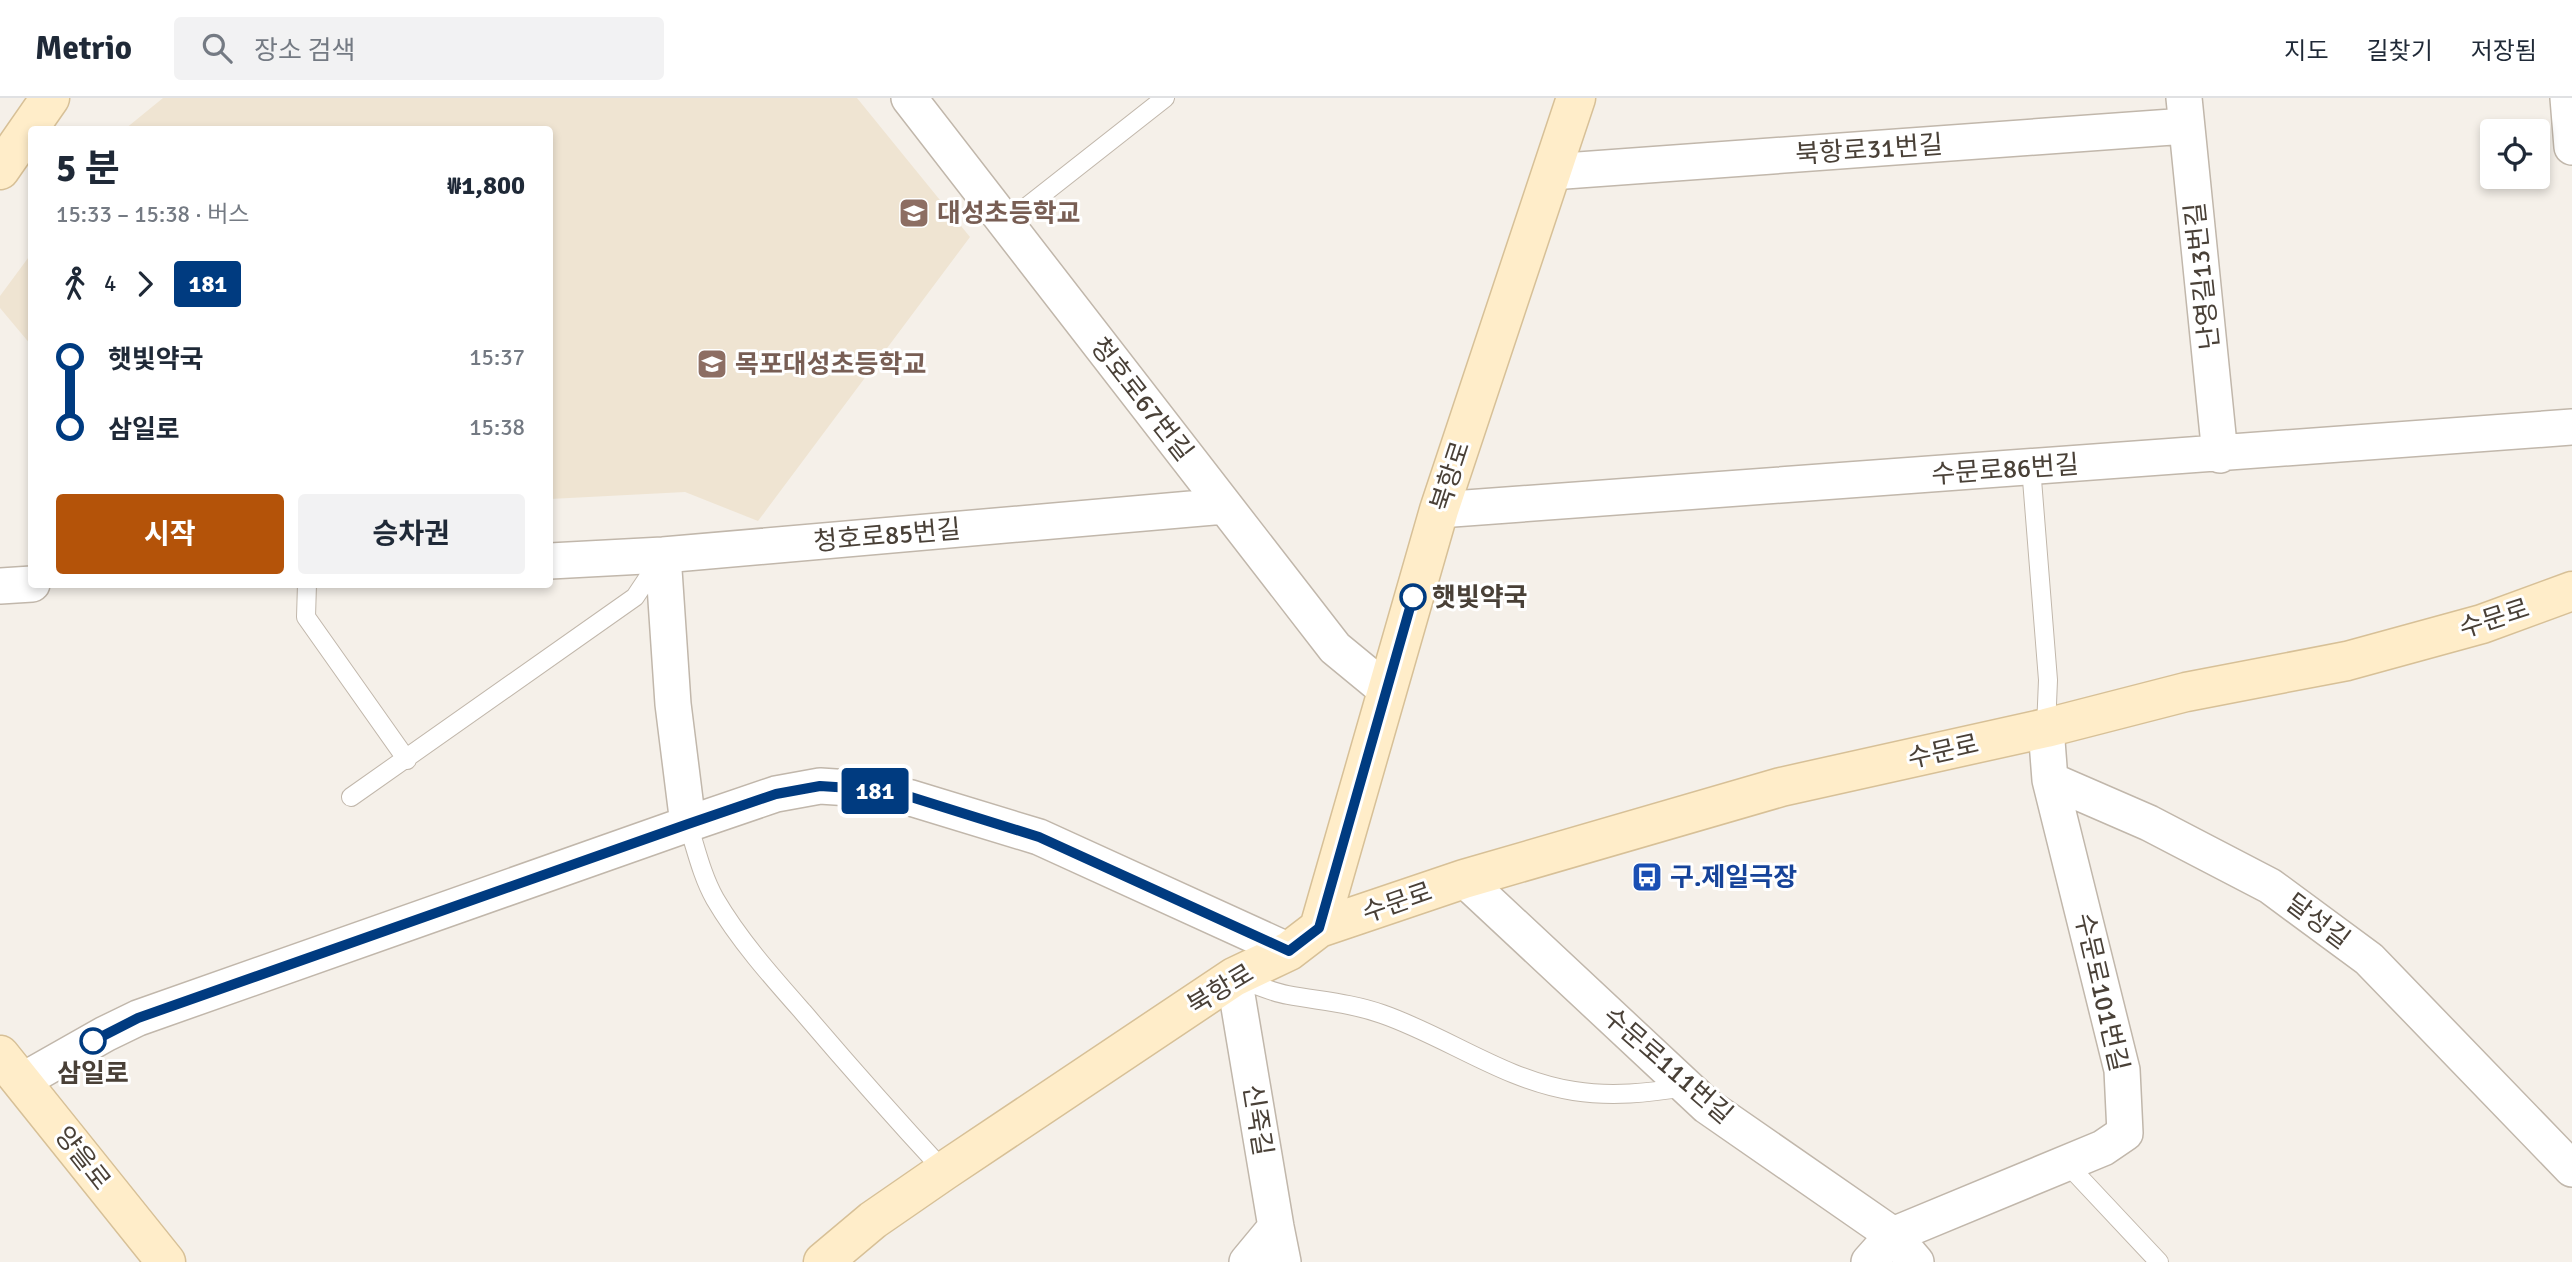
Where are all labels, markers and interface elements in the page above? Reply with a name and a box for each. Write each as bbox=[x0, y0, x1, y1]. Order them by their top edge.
search box bbox=[174, 17, 664, 80]
text: Metrio bbox=[35, 28, 132, 69]
icon: search bbox=[198, 29, 236, 67]
text: 장소 검색 bbox=[254, 35, 355, 67]
text: 지도 bbox=[2284, 36, 2329, 66]
text: 길찾기 bbox=[2367, 36, 2433, 66]
text: 저장됨 bbox=[2471, 36, 2537, 66]
map controls bbox=[2480, 119, 2550, 189]
button: locate bbox=[2480, 119, 2550, 189]
street label: 북항로31번길 bbox=[1794, 129, 1944, 171]
text: 5 분 bbox=[56, 145, 120, 192]
text: ₩1,800 bbox=[447, 170, 525, 202]
school or university icon: 대성초등학교 bbox=[897, 196, 931, 230]
place label: 대성초등학교 bbox=[937, 198, 1081, 230]
text: 15:33 – 15:38 · 버스 bbox=[56, 200, 249, 229]
street label: 난영길13번길 bbox=[2179, 201, 2227, 351]
icon: walk bbox=[56, 265, 94, 303]
icon: forward bbox=[126, 265, 164, 303]
text: 4 bbox=[104, 269, 116, 298]
text: 181 bbox=[188, 269, 227, 299]
street label: 청호로67번길 bbox=[1083, 332, 1199, 468]
text: 15:37 bbox=[469, 343, 525, 372]
text: 햇빛약국 bbox=[108, 344, 204, 376]
school or university icon: 목포대성초등학교 bbox=[695, 347, 729, 381]
place label: 목포대성초등학교 bbox=[735, 349, 926, 381]
text: 15:38 bbox=[469, 413, 525, 442]
text: 삼일로 bbox=[108, 414, 180, 446]
street label: 북항로 bbox=[1425, 437, 1477, 515]
street label: 수문로86번길 bbox=[1930, 449, 2080, 491]
button: 시작 bbox=[56, 494, 284, 574]
button: 승차권 bbox=[298, 494, 525, 574]
street label: 청호로85번길 bbox=[812, 514, 962, 558]
place label: 햇빛약국 bbox=[1432, 582, 1528, 614]
marker: 햇빛약국 bbox=[1400, 584, 1426, 610]
street label: 수문로 bbox=[2455, 593, 2533, 645]
street label: 수문로 bbox=[1905, 728, 1982, 776]
line badge: 181 bbox=[835, 768, 915, 814]
text: 181 bbox=[856, 776, 894, 806]
bus stop icon: 구.제일극장 bbox=[1630, 860, 1664, 894]
place label: 구.제일극장 bbox=[1670, 862, 1797, 894]
street label: 수문로 bbox=[1358, 876, 1436, 930]
street label: 달성길 bbox=[2279, 887, 2356, 956]
street label: 수문로101번길 bbox=[2067, 910, 2135, 1075]
street label: 북항로 bbox=[1182, 958, 1260, 1022]
street label: 수문로111번길 bbox=[1596, 1001, 1739, 1131]
marker: 삼일로 bbox=[80, 1028, 106, 1054]
place label: 삼일로 bbox=[57, 1058, 129, 1090]
street label: 신죽길 bbox=[1236, 1082, 1278, 1158]
street label: 양을로 bbox=[48, 1120, 117, 1197]

